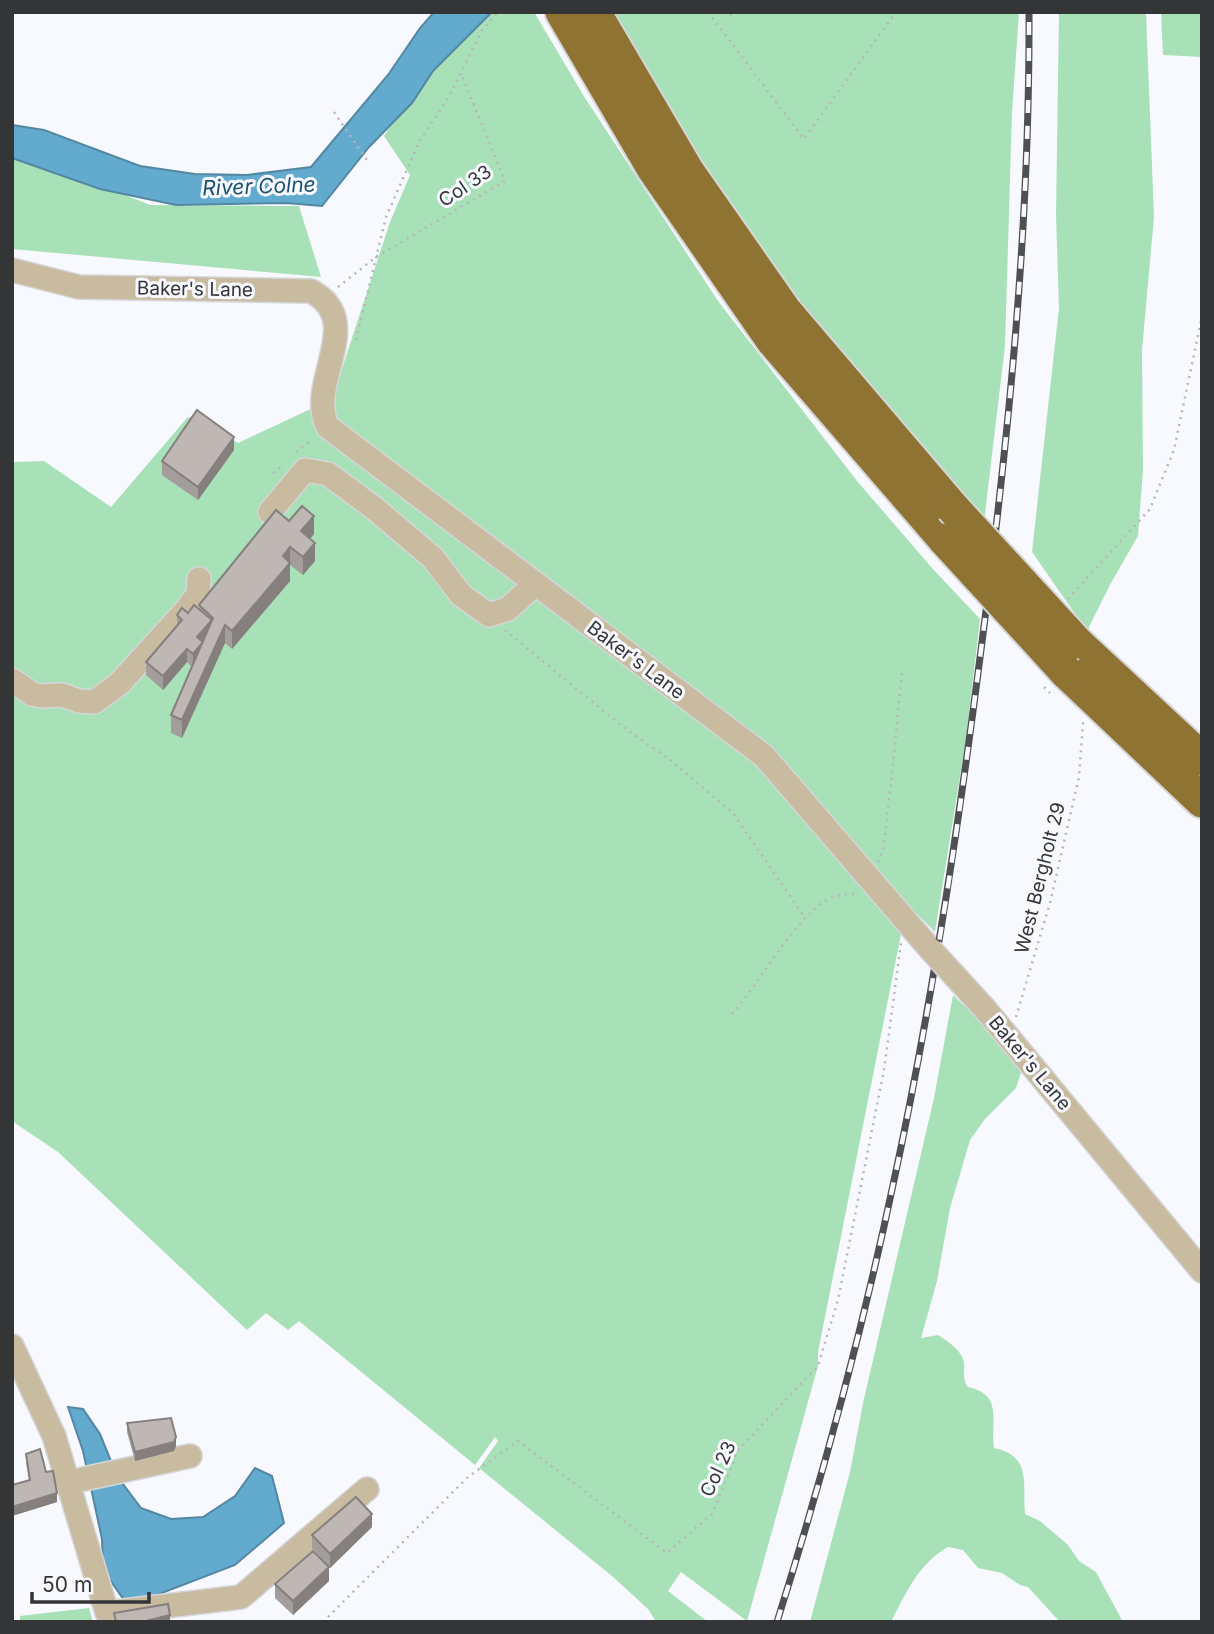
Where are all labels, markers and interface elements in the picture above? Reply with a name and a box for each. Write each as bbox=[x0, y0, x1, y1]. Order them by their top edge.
street label: Col 33 bbox=[434, 160, 496, 212]
water label: River Colne bbox=[202, 172, 316, 200]
street label: Baker's Lane bbox=[137, 276, 253, 302]
street label: Baker's Lane bbox=[583, 616, 689, 704]
street label: West Bergholt 29 bbox=[1010, 800, 1070, 956]
street label: Baker's Lane bbox=[984, 1011, 1076, 1115]
street label: Col 23 bbox=[695, 1438, 741, 1500]
scale bar bbox=[32, 1560, 149, 1604]
text: 50 m bbox=[42, 1572, 92, 1597]

